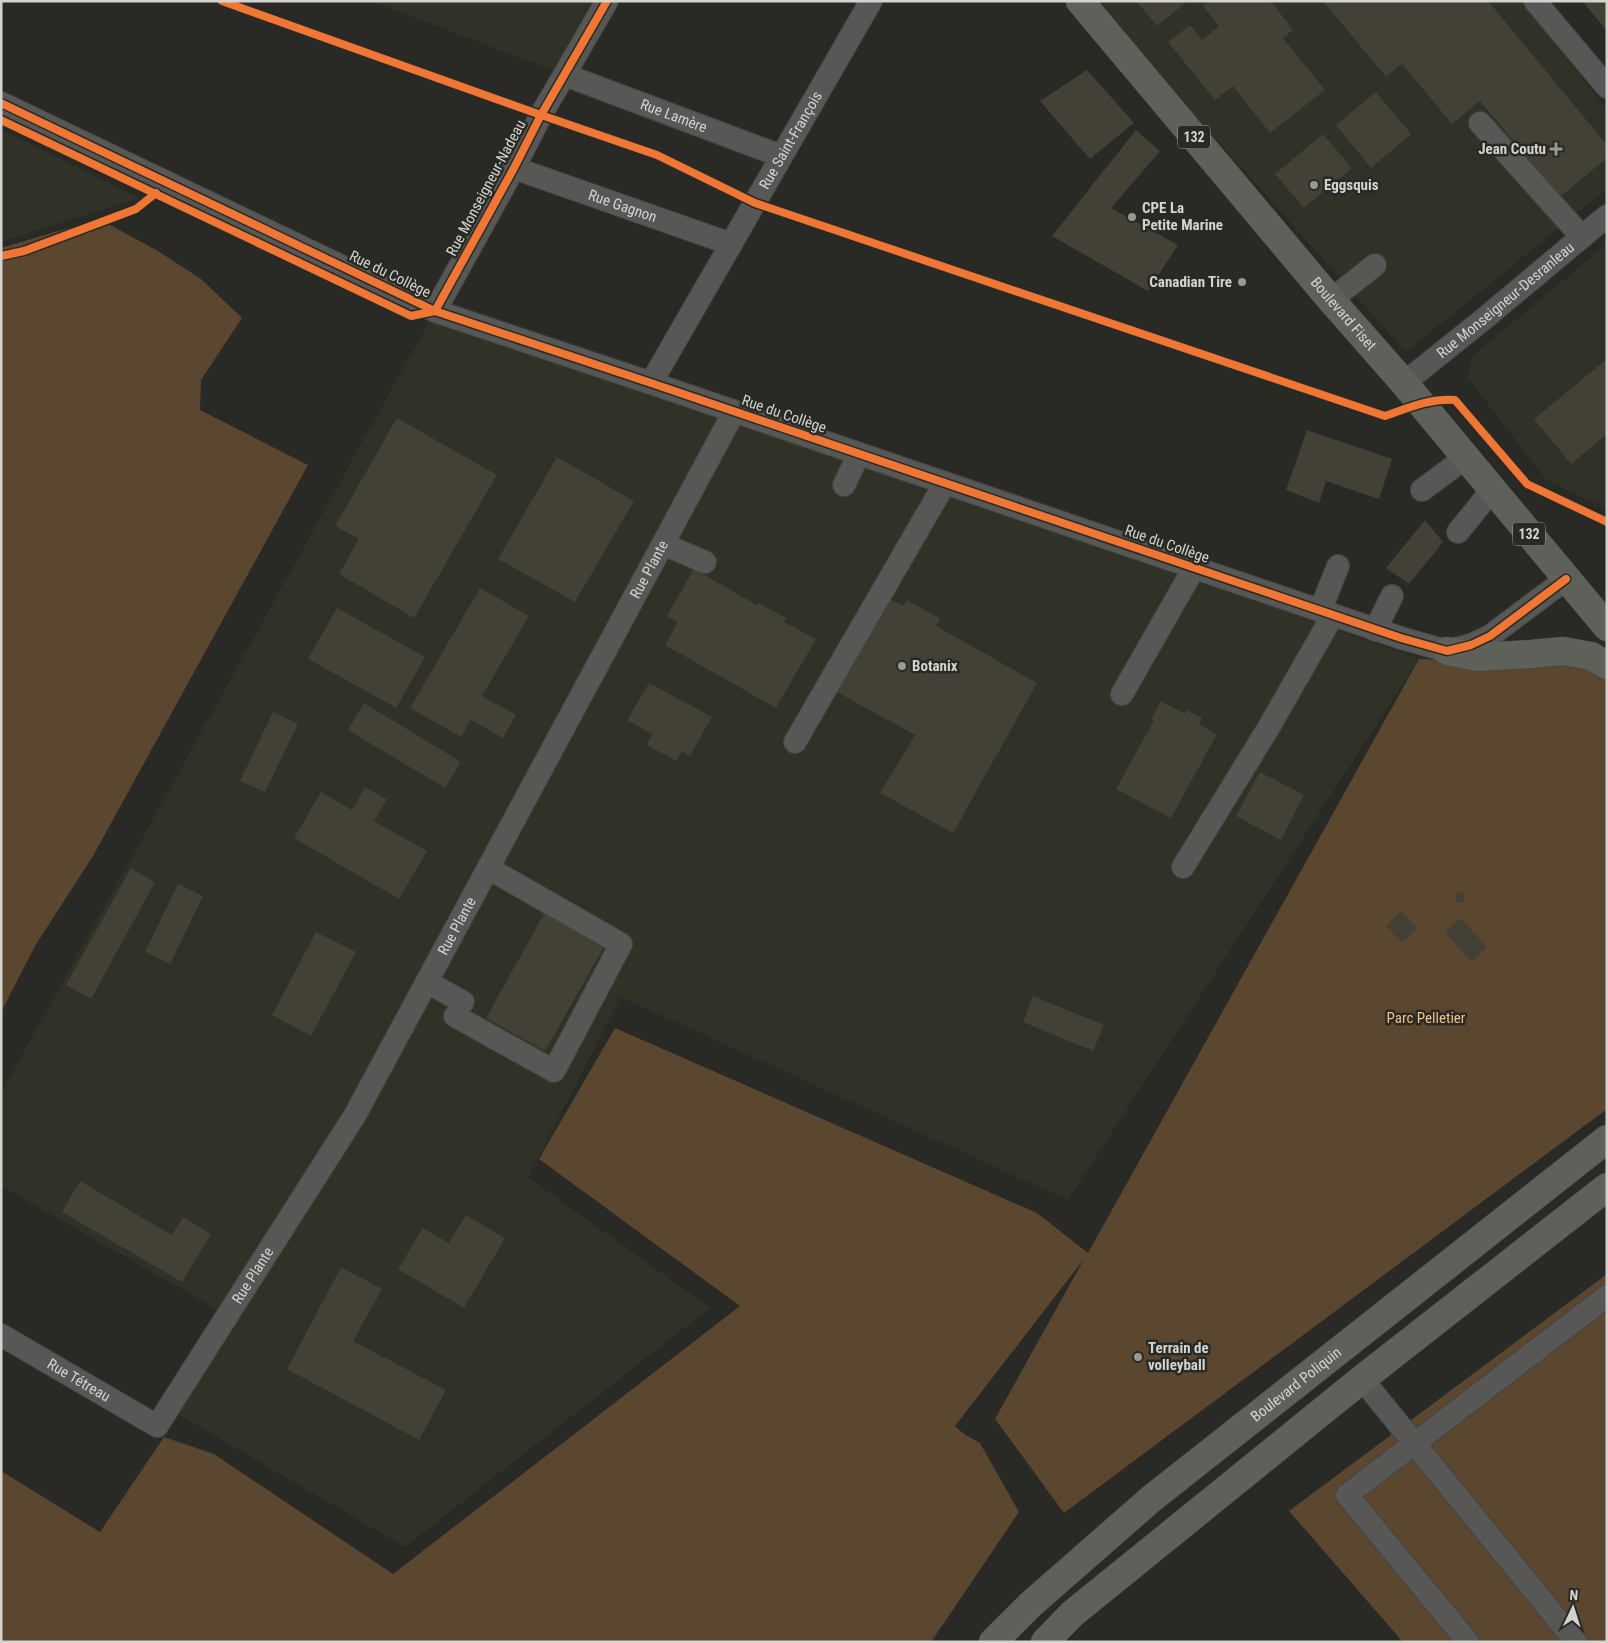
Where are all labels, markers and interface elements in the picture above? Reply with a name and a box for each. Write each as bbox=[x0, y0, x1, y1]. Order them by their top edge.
street label: Rue Saint-François bbox=[755, 88, 826, 193]
street label: Rue Lamère bbox=[638, 95, 709, 136]
street label: Rue Monseigneur-Nadeau bbox=[442, 117, 530, 259]
road number: 132 bbox=[1178, 125, 1210, 148]
place label: Jean Coutu bbox=[1478, 140, 1546, 158]
marker: Jean Coutu bbox=[1550, 143, 1562, 155]
place label: Eggsquis bbox=[1324, 176, 1379, 194]
marker: Eggsquis bbox=[1308, 179, 1320, 191]
street label: Rue Gagnon bbox=[586, 186, 659, 226]
place label: CPE La Petite Marine bbox=[1142, 199, 1223, 234]
marker: CPE La Petite Marine bbox=[1126, 211, 1138, 223]
street label: Rue Monseigneur-Desranleau bbox=[1433, 238, 1578, 362]
street label: Rue du Collège bbox=[346, 247, 434, 301]
place label: Canadian Tire bbox=[1149, 273, 1232, 291]
street label: Boulevard Fiset bbox=[1307, 274, 1380, 354]
marker: Canadian Tire bbox=[1236, 276, 1248, 288]
street label: Rue du Collège bbox=[739, 391, 829, 437]
street label: Rue du Collège bbox=[1122, 521, 1212, 567]
road number: 132 bbox=[1513, 522, 1545, 546]
street label: Rue Plante bbox=[626, 537, 672, 602]
place label: Botanix bbox=[912, 657, 958, 675]
marker: Botanix bbox=[896, 660, 908, 672]
street label: Rue Plante bbox=[434, 894, 480, 958]
park label: Parc Pelletier bbox=[1387, 1009, 1466, 1027]
street label: Rue Plante bbox=[228, 1244, 277, 1307]
place label: Terrain de volleyball bbox=[1148, 1339, 1209, 1374]
street label: Boulevard Poliquin bbox=[1247, 1343, 1345, 1426]
marker: Terrain de volleyball bbox=[1132, 1351, 1144, 1363]
street label: Rue Tétreau bbox=[44, 1355, 113, 1406]
north arrow bbox=[1548, 1583, 1598, 1633]
text: N bbox=[1569, 1587, 1579, 1603]

